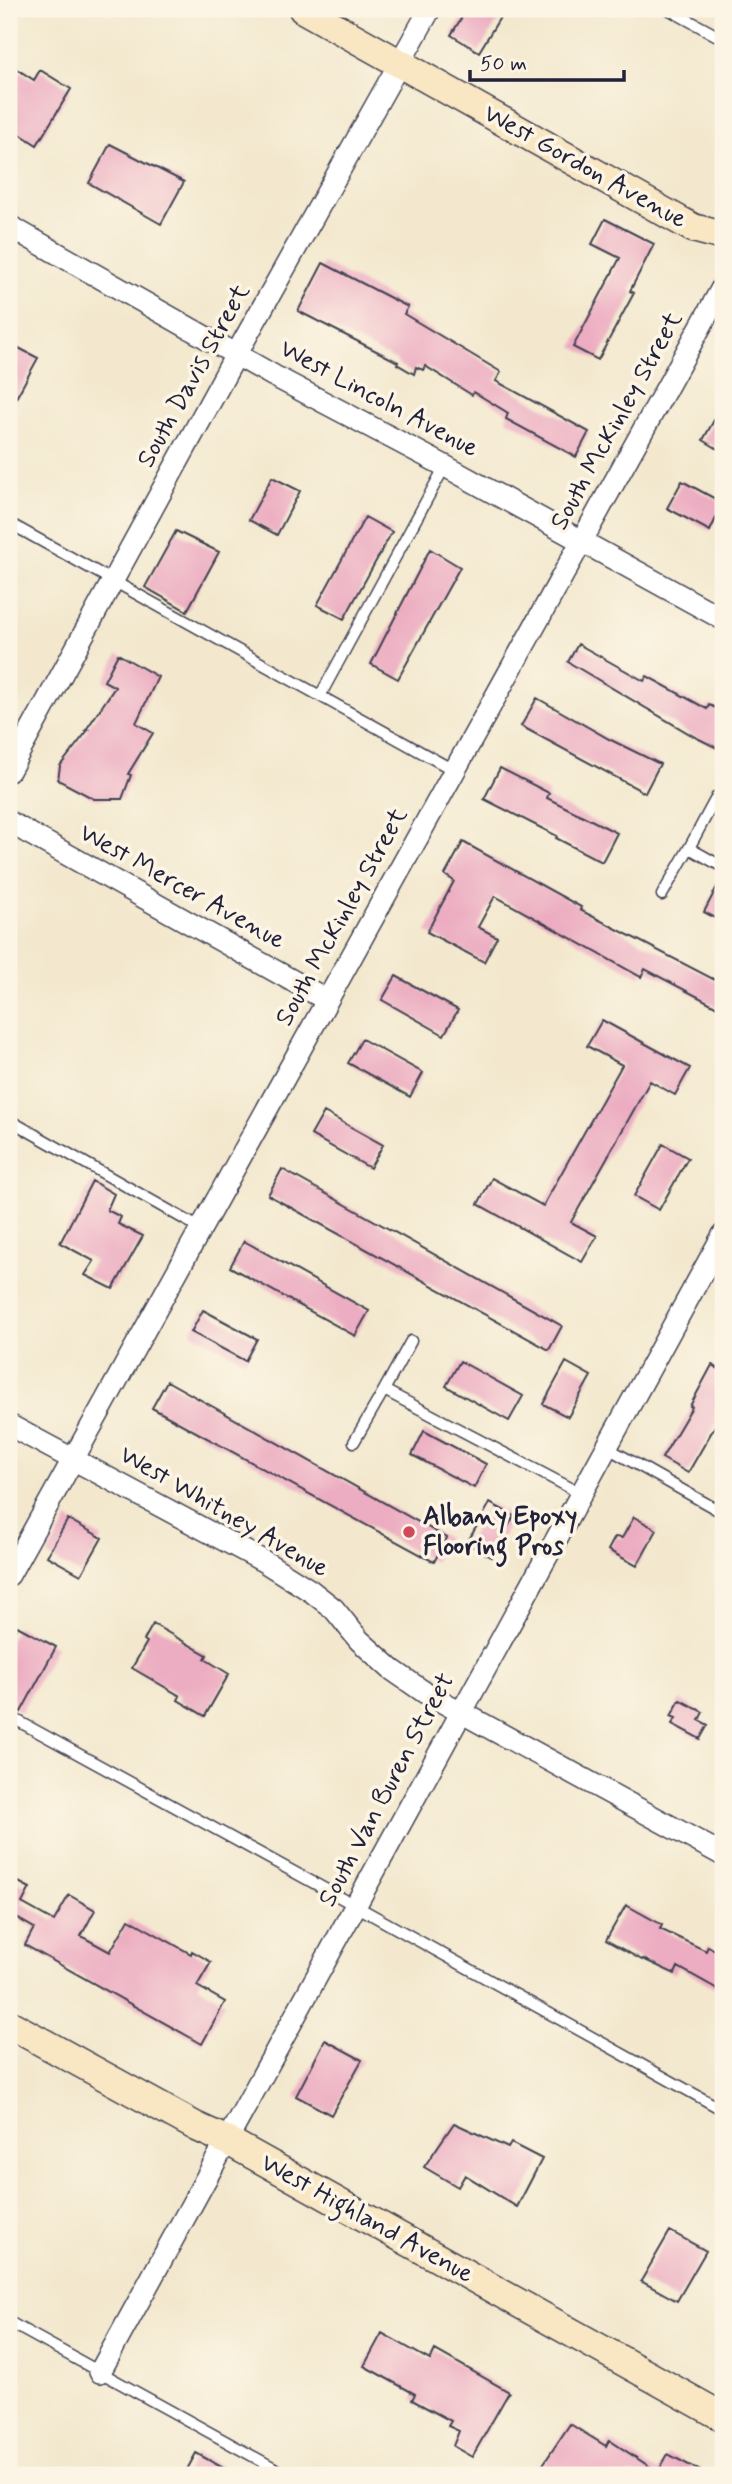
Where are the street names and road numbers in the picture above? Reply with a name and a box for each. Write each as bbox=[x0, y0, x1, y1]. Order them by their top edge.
street label: West Gordon Avenue bbox=[477, 97, 693, 237]
street label: South Davis Street bbox=[129, 278, 259, 474]
street label: South McKinley Street bbox=[543, 306, 691, 536]
street label: West Lincoln Avenue bbox=[274, 332, 484, 466]
street label: South McKinley Street bbox=[268, 802, 416, 1032]
street label: West Mercer Avenue bbox=[73, 816, 291, 958]
street label: West Whitney Avenue bbox=[113, 1438, 335, 1586]
street label: South Van Buren Street bbox=[311, 1667, 463, 1913]
street label: West Highland Avenue bbox=[253, 2146, 480, 2294]

